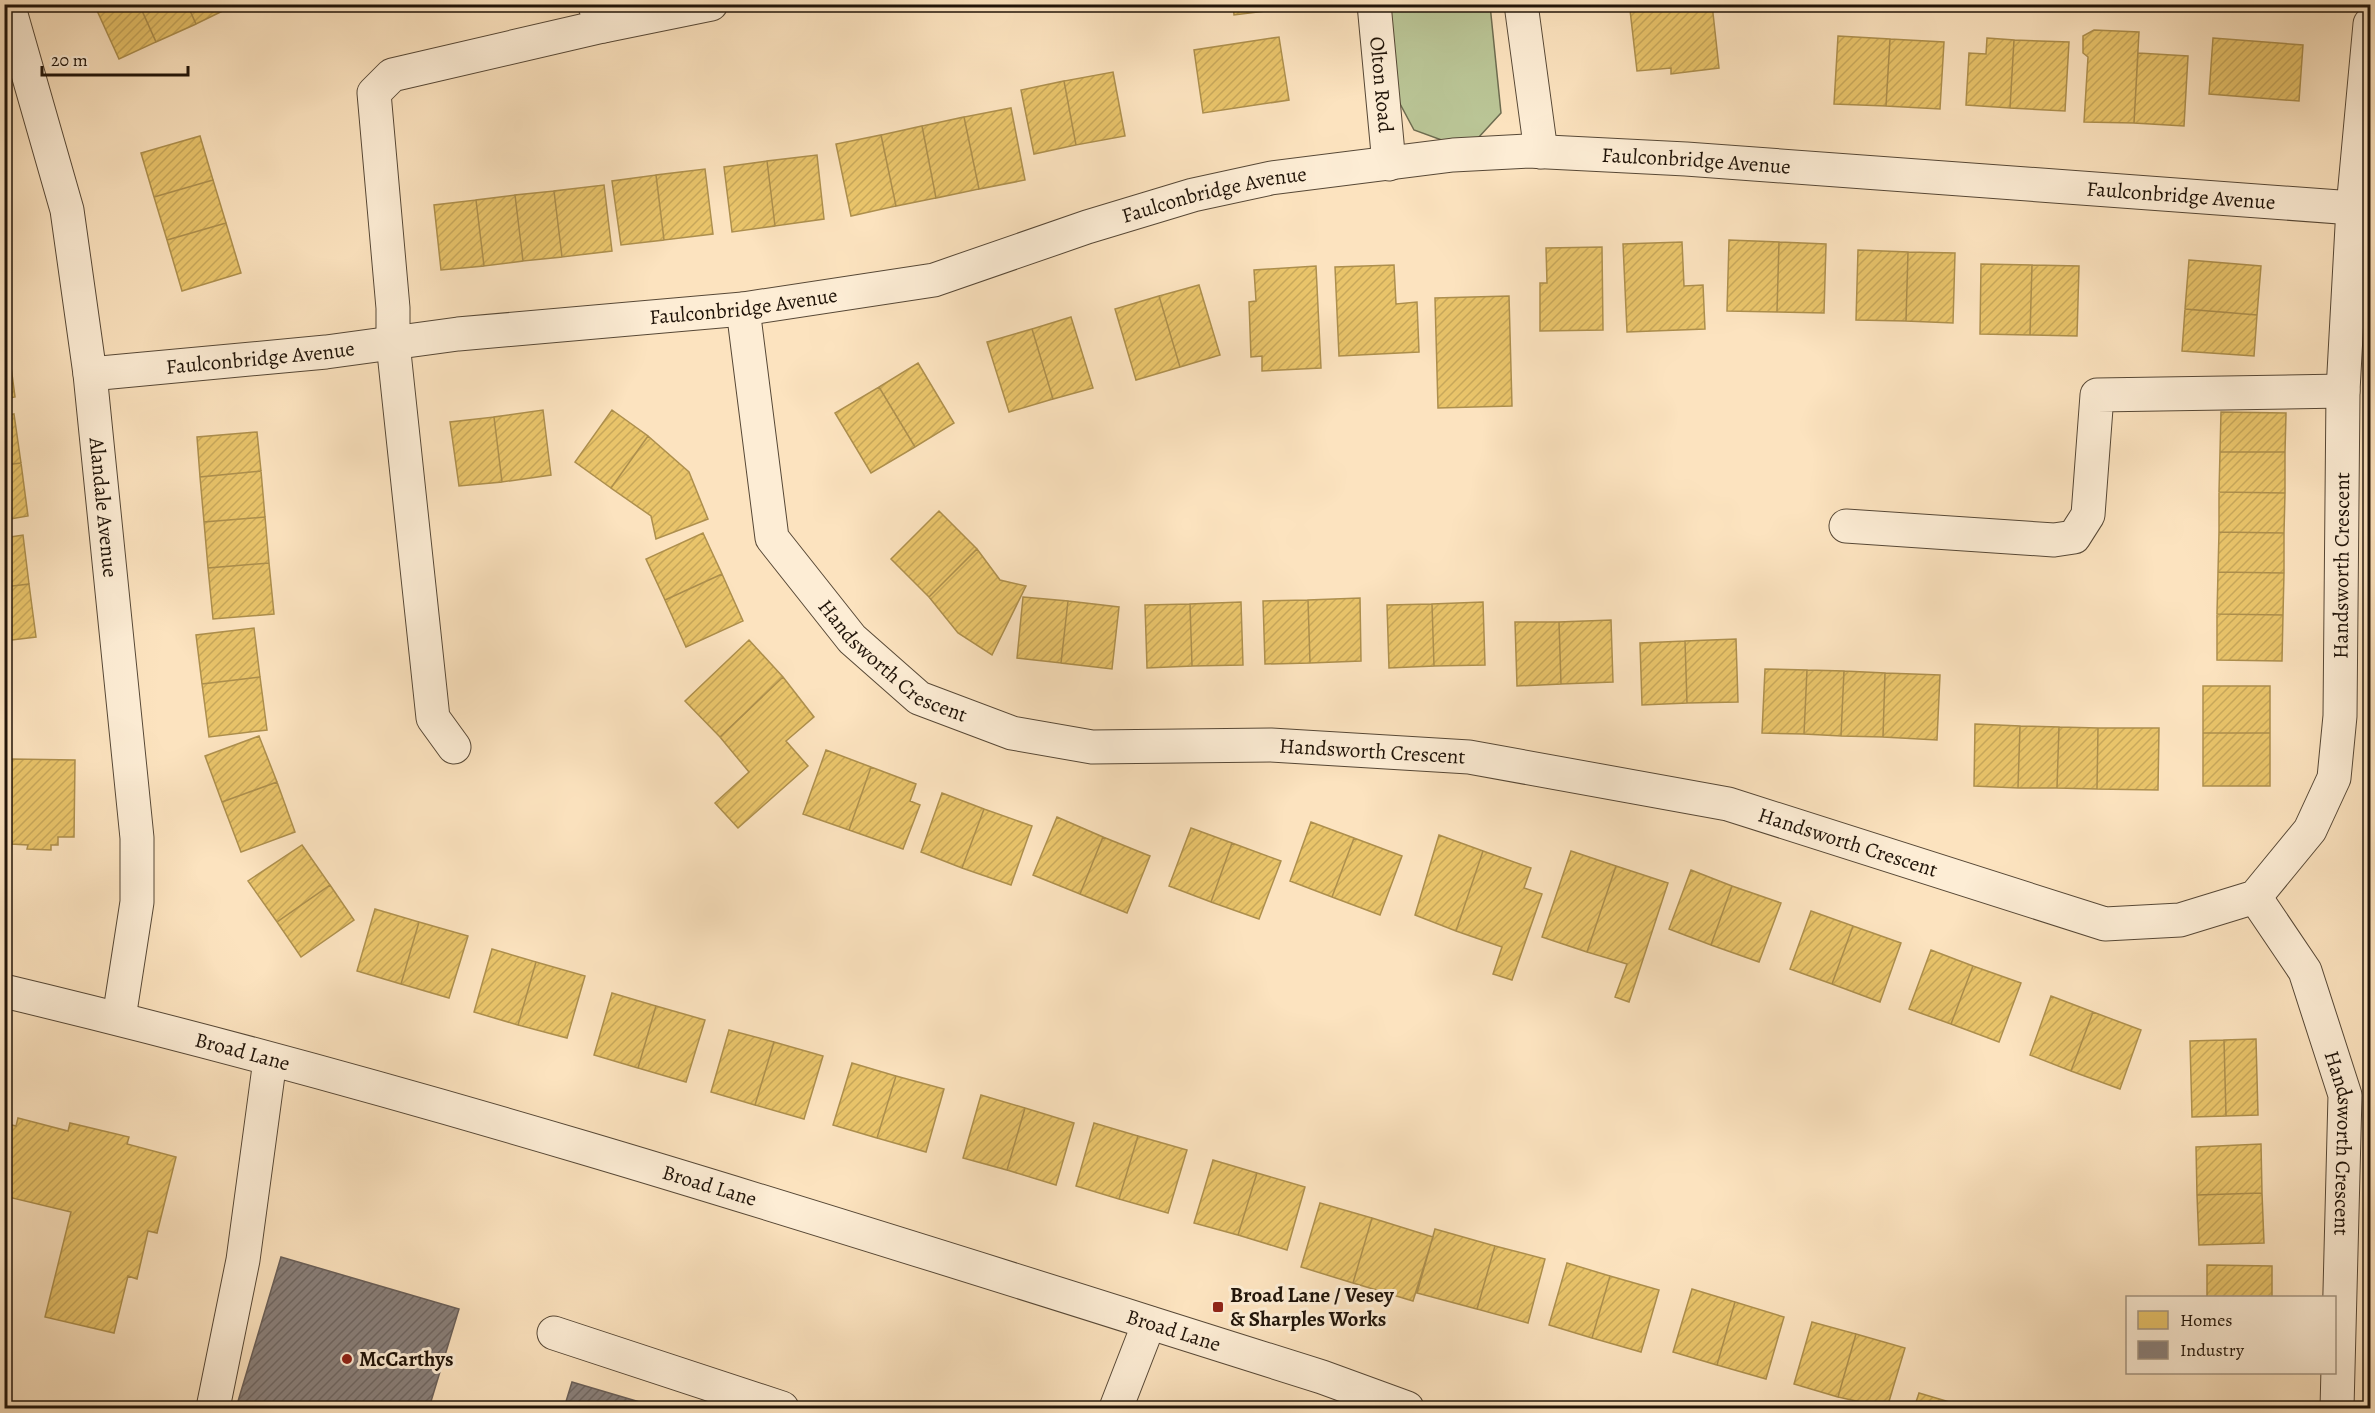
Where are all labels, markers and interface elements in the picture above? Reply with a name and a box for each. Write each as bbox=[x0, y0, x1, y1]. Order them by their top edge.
street label: Olton Road bbox=[1363, 35, 1400, 135]
scale bar bbox=[42, 39, 188, 77]
text: 20 m bbox=[51, 48, 88, 72]
street label: Faulconbridge Avenue bbox=[1601, 141, 1792, 181]
street label: Faulconbridge Avenue bbox=[1118, 160, 1308, 230]
street label: Faulconbridge Avenue bbox=[2085, 174, 2276, 216]
street label: Faulconbridge Avenue bbox=[648, 281, 839, 331]
street label: Faulconbridge Avenue bbox=[165, 334, 356, 381]
street label: Alandale Avenue bbox=[82, 435, 125, 579]
street label: Handsworth Crescent bbox=[2327, 472, 2356, 659]
street label: Handsworth Crescent bbox=[812, 593, 971, 729]
street label: Handsworth Crescent bbox=[1278, 732, 1466, 771]
street label: Handsworth Crescent bbox=[1755, 801, 1941, 884]
street label: Broad Lane bbox=[192, 1025, 293, 1077]
street label: Handsworth Crescent bbox=[2318, 1047, 2359, 1236]
street label: Broad Lane bbox=[659, 1158, 760, 1213]
place label: Broad Lane / Vesey & Sharples Works bbox=[1230, 1281, 1395, 1333]
legend bbox=[2126, 1296, 2336, 1374]
marker: Broad Lane / Vesey & Sharples Works bbox=[1211, 1300, 1225, 1314]
street label: Broad Lane bbox=[1123, 1302, 1224, 1358]
text: Homes bbox=[2180, 1308, 2232, 1332]
text: Industry bbox=[2180, 1338, 2245, 1362]
place label: McCarthys bbox=[359, 1345, 453, 1373]
marker: McCarthys bbox=[340, 1352, 354, 1366]

